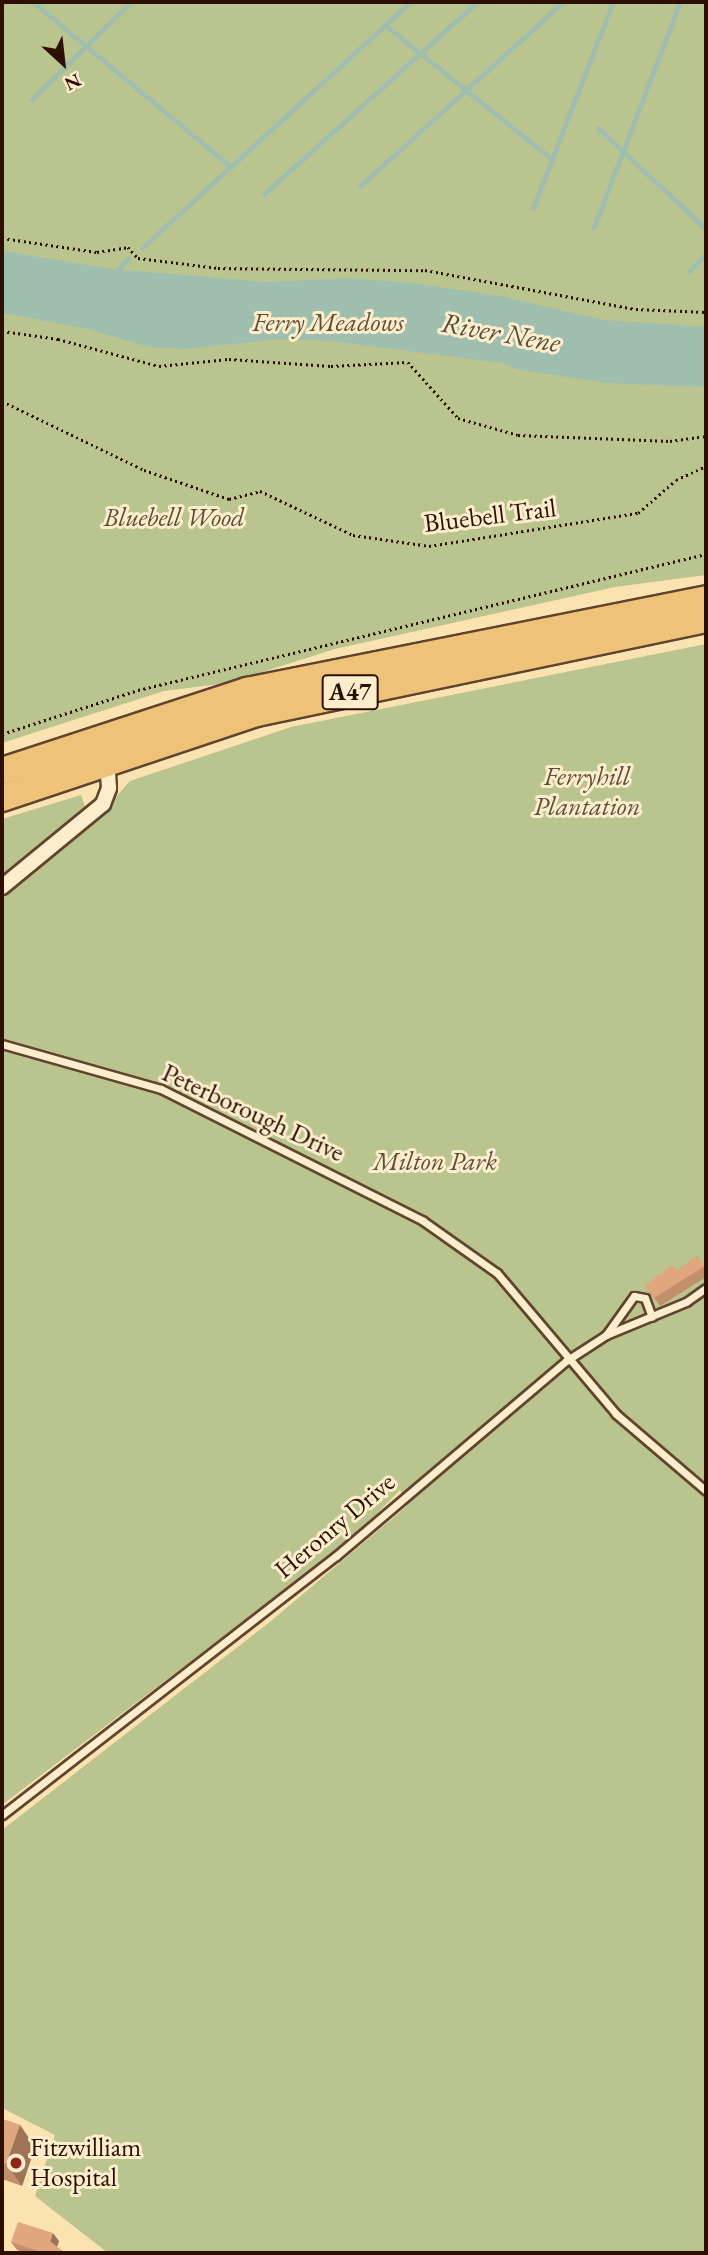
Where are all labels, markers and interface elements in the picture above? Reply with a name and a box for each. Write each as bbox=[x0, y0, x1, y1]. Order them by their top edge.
north arrow bbox=[28, 28, 98, 98]
text: N bbox=[60, 68, 85, 97]
water label: River Nene bbox=[439, 305, 563, 359]
park label: Ferry Meadows bbox=[252, 307, 404, 339]
street label: Bluebell Trail bbox=[422, 492, 558, 540]
park label: Bluebell Wood bbox=[104, 502, 244, 534]
road number: A47 bbox=[320, 672, 380, 712]
park label: Ferryhill Plantation bbox=[534, 761, 640, 822]
street label: Peterborough Drive bbox=[157, 1057, 349, 1169]
park label: Milton Park bbox=[373, 1146, 497, 1178]
street label: Heronry Drive bbox=[269, 1467, 401, 1585]
place label: Fitzwilliam Hospital bbox=[30, 2132, 141, 2194]
marker: Fitzwilliam Hospital bbox=[8, 2155, 24, 2171]

